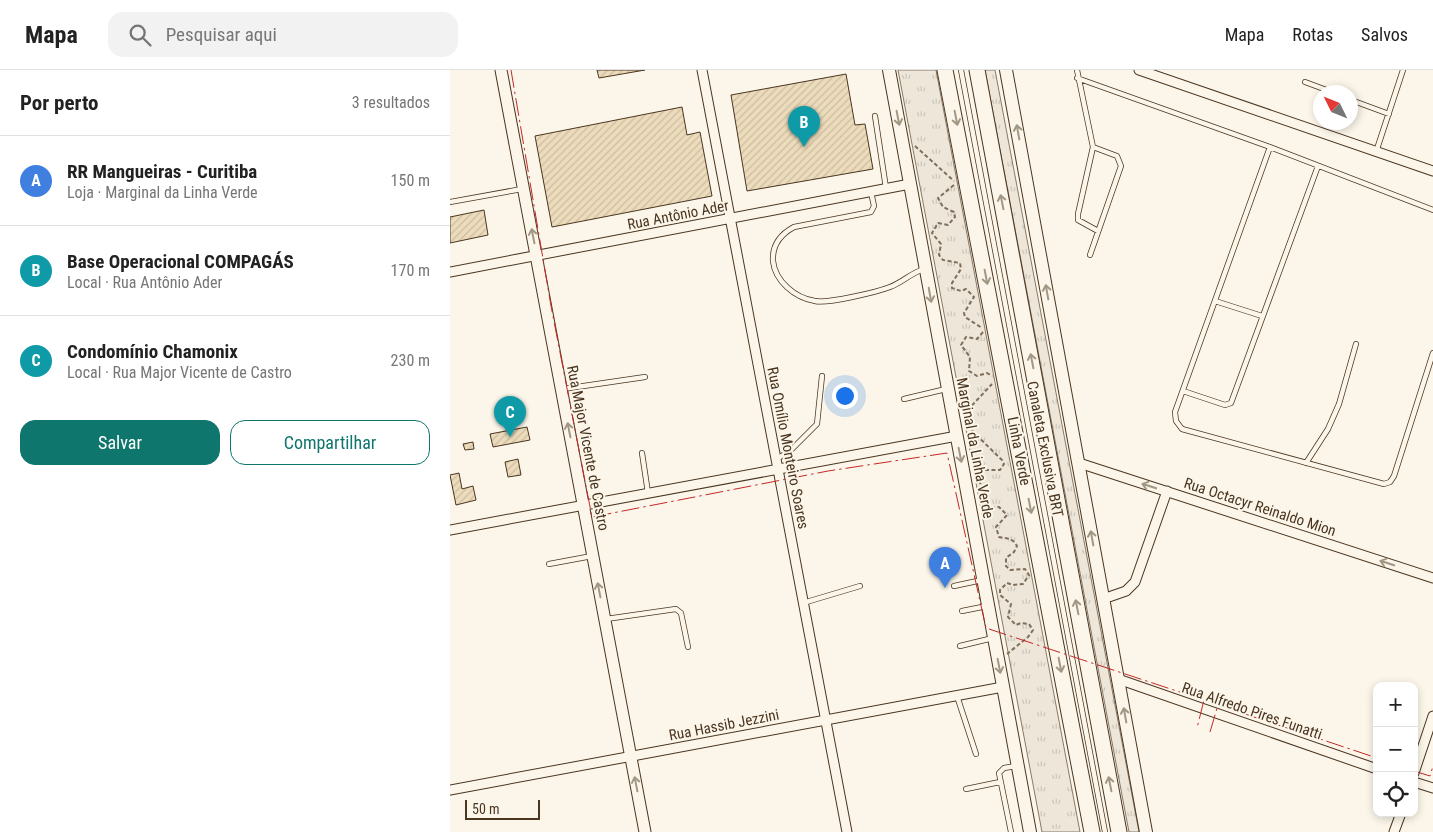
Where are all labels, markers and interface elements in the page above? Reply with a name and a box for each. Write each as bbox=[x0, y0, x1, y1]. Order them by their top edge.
search box bbox=[108, 12, 458, 57]
text: Mapa bbox=[25, 21, 78, 49]
icon: search bbox=[126, 21, 154, 49]
text: Pesquisar aqui bbox=[166, 23, 277, 46]
text: Mapa bbox=[1225, 24, 1264, 45]
text: Rotas bbox=[1292, 24, 1333, 45]
text: Salvos bbox=[1361, 24, 1408, 45]
north arrow bbox=[1313, 85, 1358, 130]
text: Por perto bbox=[20, 91, 99, 115]
text: 3 resultados bbox=[352, 93, 430, 112]
pin: B bbox=[788, 106, 820, 147]
one-way arrow bbox=[951, 109, 961, 125]
one-way arrow bbox=[893, 110, 903, 126]
one-way arrow bbox=[1012, 125, 1022, 141]
text: RR Mangueiras - Curitiba bbox=[67, 160, 257, 183]
text: A bbox=[31, 171, 41, 190]
text: 150 m bbox=[391, 171, 430, 190]
text: Loja · Marginal da Linha Verde bbox=[67, 183, 258, 202]
one-way arrow bbox=[996, 194, 1006, 210]
street label: Rua Antônio Ader bbox=[626, 196, 731, 234]
one-way arrow bbox=[527, 229, 537, 245]
text: Base Operacional COMPAGÁS bbox=[67, 250, 294, 273]
text: B bbox=[32, 261, 40, 280]
text: 170 m bbox=[391, 261, 430, 280]
one-way arrow bbox=[982, 269, 992, 285]
text: Local · Rua Antônio Ader bbox=[67, 273, 222, 292]
one-way arrow bbox=[1042, 285, 1052, 301]
one-way arrow bbox=[926, 287, 936, 303]
text: Condomínio Chamonix bbox=[67, 340, 238, 363]
text: C bbox=[31, 351, 41, 370]
text: 230 m bbox=[391, 351, 430, 370]
one-way arrow bbox=[1026, 354, 1036, 370]
text: Local · Rua Major Vicente de Castro bbox=[67, 363, 292, 382]
street label: Rua Major Vicente de Castro bbox=[563, 364, 613, 532]
street label: Rua Omílio Monteiro Soares bbox=[763, 365, 813, 531]
street label: Marginal da Linha Verde bbox=[953, 376, 997, 520]
street label: Canaleta Exclusiva BRT bbox=[1023, 380, 1067, 519]
your location bbox=[832, 383, 858, 409]
pin: C bbox=[494, 396, 526, 437]
street label: Linha Verde bbox=[1004, 415, 1034, 487]
button: Salvar bbox=[20, 420, 220, 465]
button: Compartilhar bbox=[230, 420, 430, 465]
one-way arrow bbox=[564, 423, 574, 439]
one-way arrow bbox=[956, 446, 966, 462]
street label: Rua Octacyr Reinaldo Mion bbox=[1182, 474, 1338, 540]
one-way arrow bbox=[1141, 480, 1157, 490]
one-way arrow bbox=[1025, 497, 1035, 513]
one-way arrow bbox=[1087, 531, 1097, 547]
pin: A bbox=[929, 547, 961, 588]
one-way arrow bbox=[1379, 558, 1395, 567]
one-way arrow bbox=[594, 582, 604, 598]
one-way arrow bbox=[1072, 600, 1082, 616]
one-way arrow bbox=[1056, 657, 1065, 673]
one-way arrow bbox=[995, 658, 1005, 674]
street label: Rua Alfredo Pires Funatti bbox=[1180, 679, 1324, 743]
map controls bbox=[1373, 682, 1418, 817]
button: + bbox=[1373, 682, 1418, 727]
street label: Rua Hassib Jezzini bbox=[667, 705, 781, 745]
one-way arrow bbox=[1119, 708, 1129, 724]
button: − bbox=[1373, 727, 1418, 772]
button: locate bbox=[1373, 772, 1418, 817]
one-way arrow bbox=[1105, 776, 1115, 792]
one-way arrow bbox=[631, 777, 640, 793]
scale bar bbox=[465, 797, 540, 820]
text: 50 m bbox=[472, 801, 500, 817]

